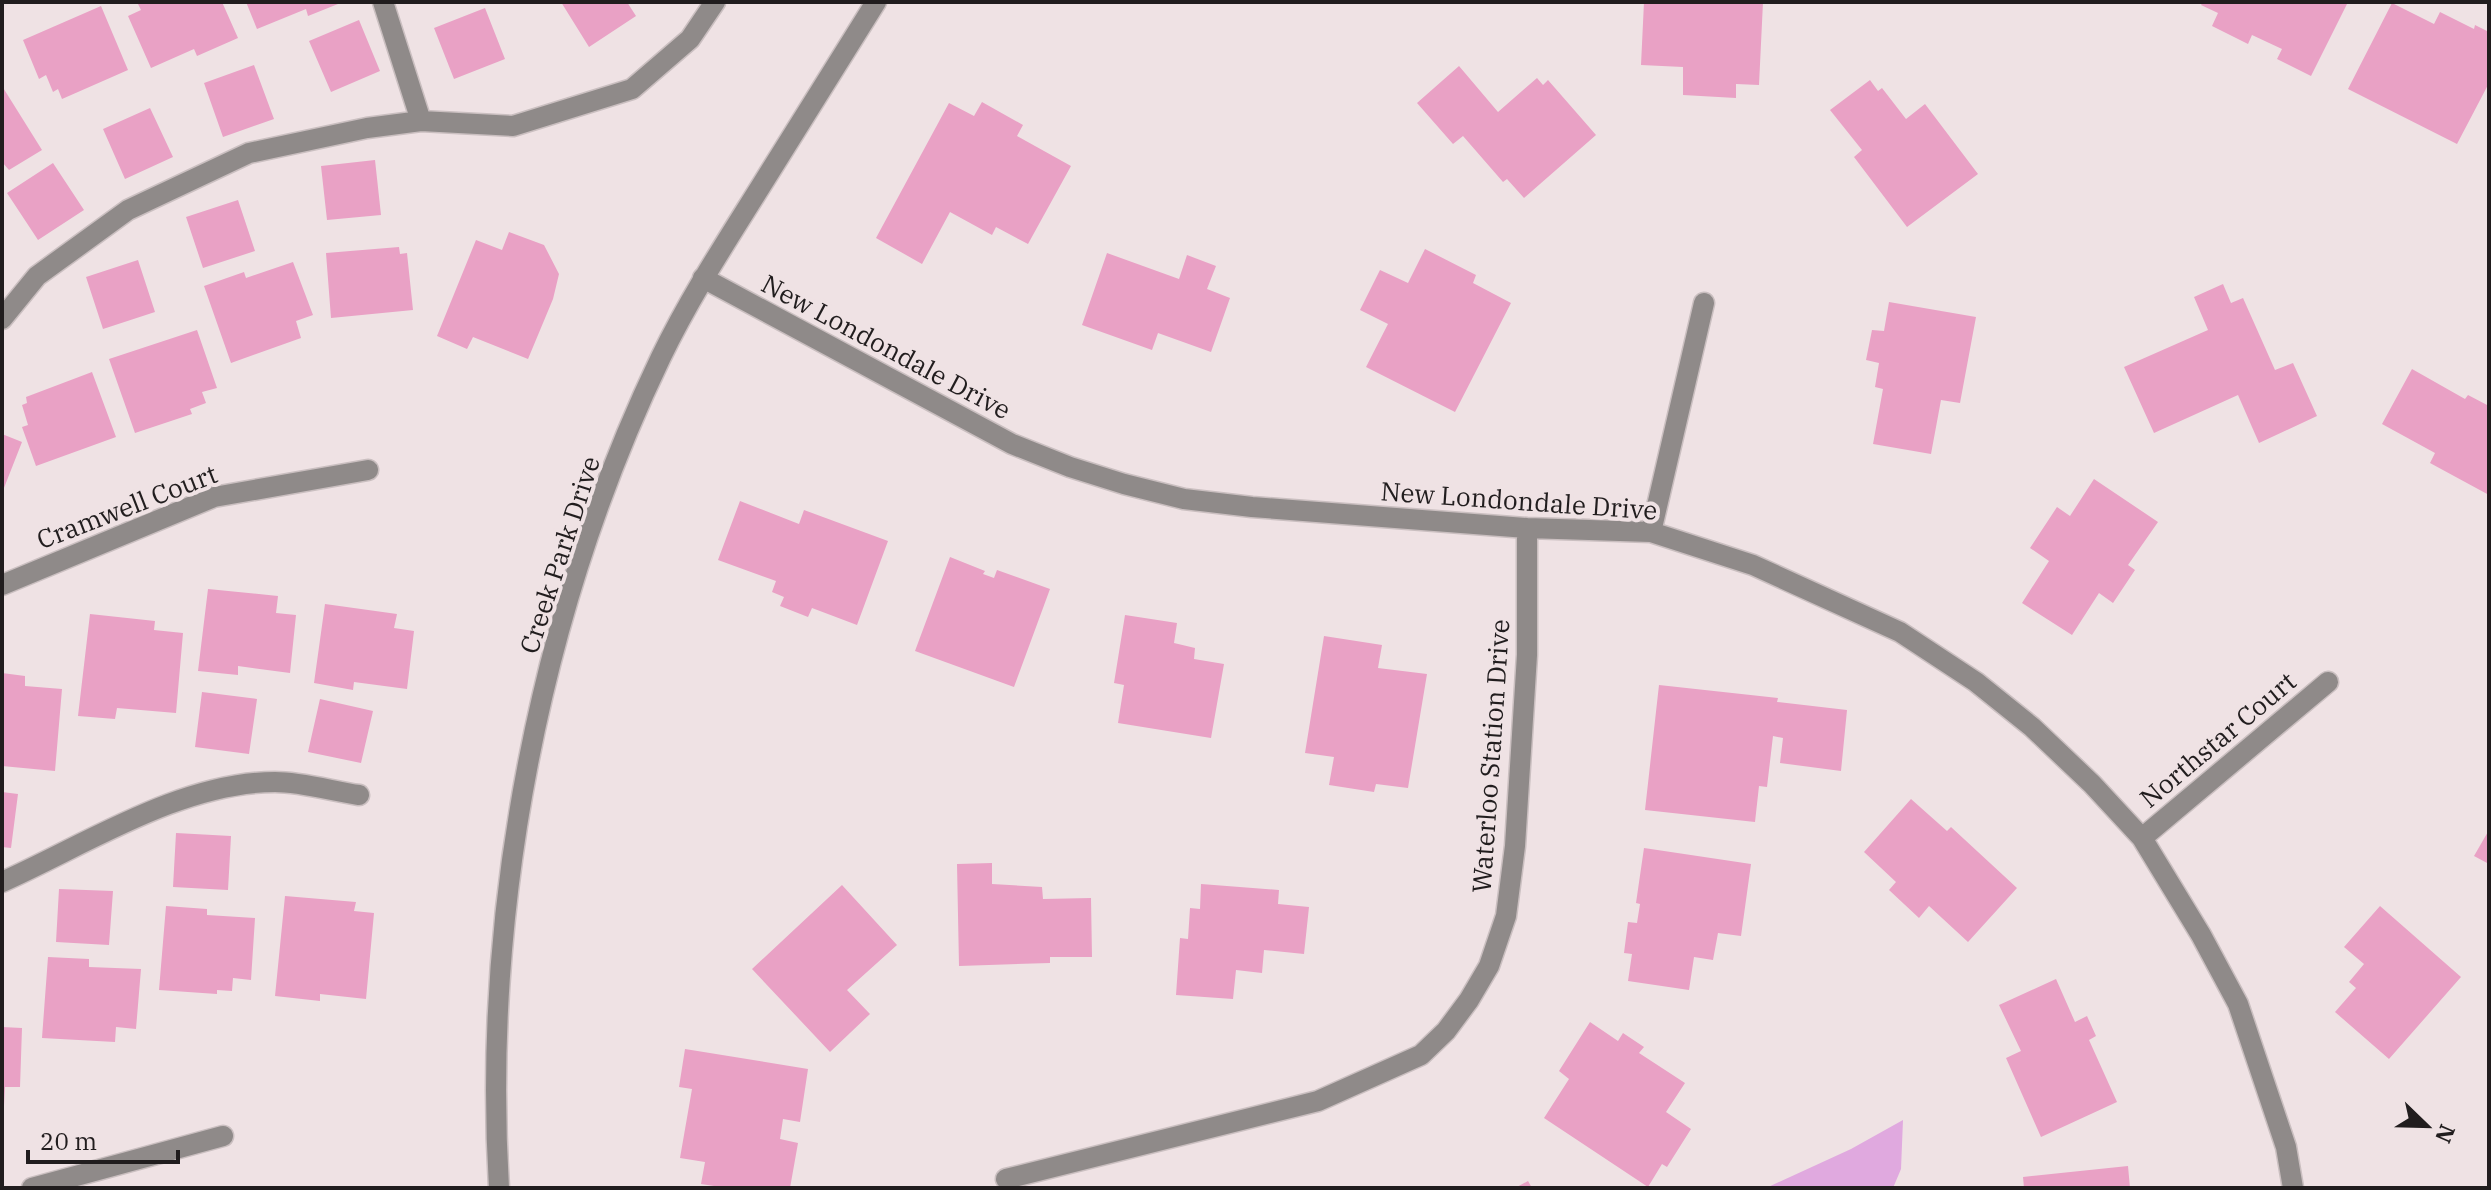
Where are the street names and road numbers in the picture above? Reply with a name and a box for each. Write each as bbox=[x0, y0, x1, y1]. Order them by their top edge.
street label: New Londondale Drive bbox=[756, 266, 1017, 426]
street label: Creek Park Drive bbox=[511, 452, 607, 658]
street label: Cramwell Court bbox=[32, 456, 222, 556]
street label: New Londondale Drive bbox=[1379, 473, 1659, 527]
street label: Waterloo Station Drive bbox=[1463, 618, 1517, 894]
street label: Northstar Court bbox=[2132, 664, 2302, 815]

